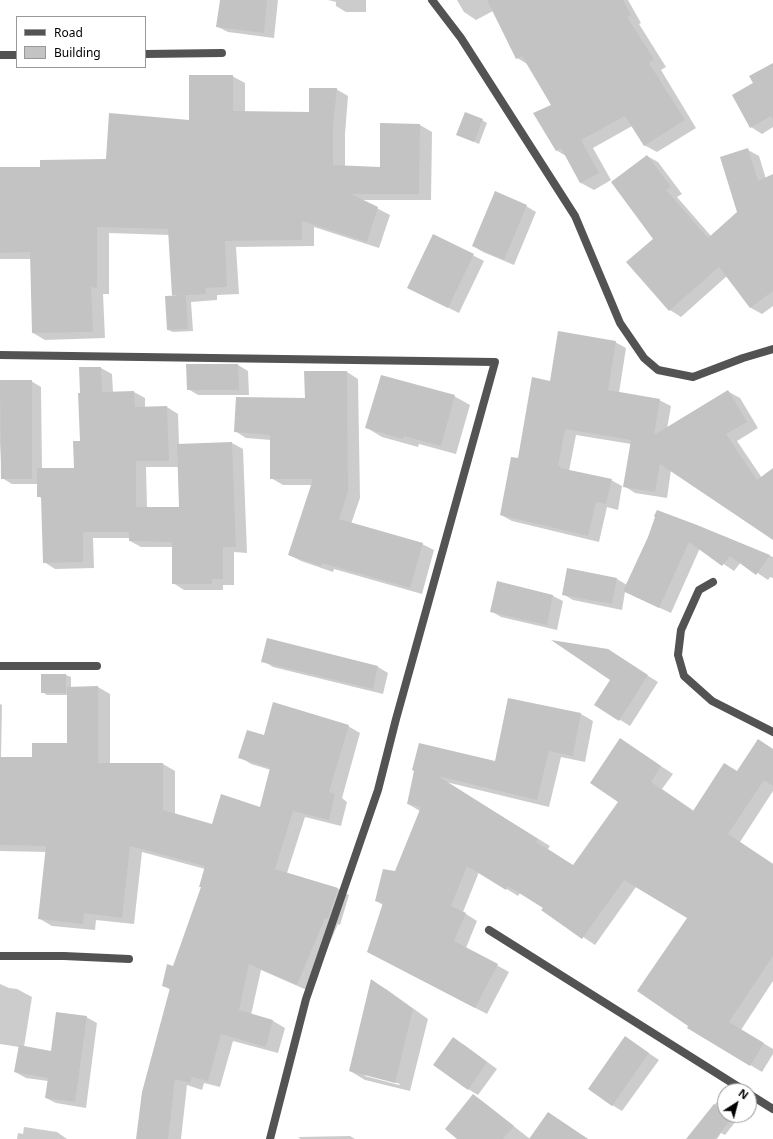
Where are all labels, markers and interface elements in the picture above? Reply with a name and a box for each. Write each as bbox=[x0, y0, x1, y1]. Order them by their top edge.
legend bbox=[16, 16, 146, 68]
text: Road bbox=[54, 24, 83, 41]
text: Building bbox=[54, 44, 101, 61]
north arrow bbox=[717, 1083, 757, 1123]
text: N bbox=[736, 1085, 752, 1102]

